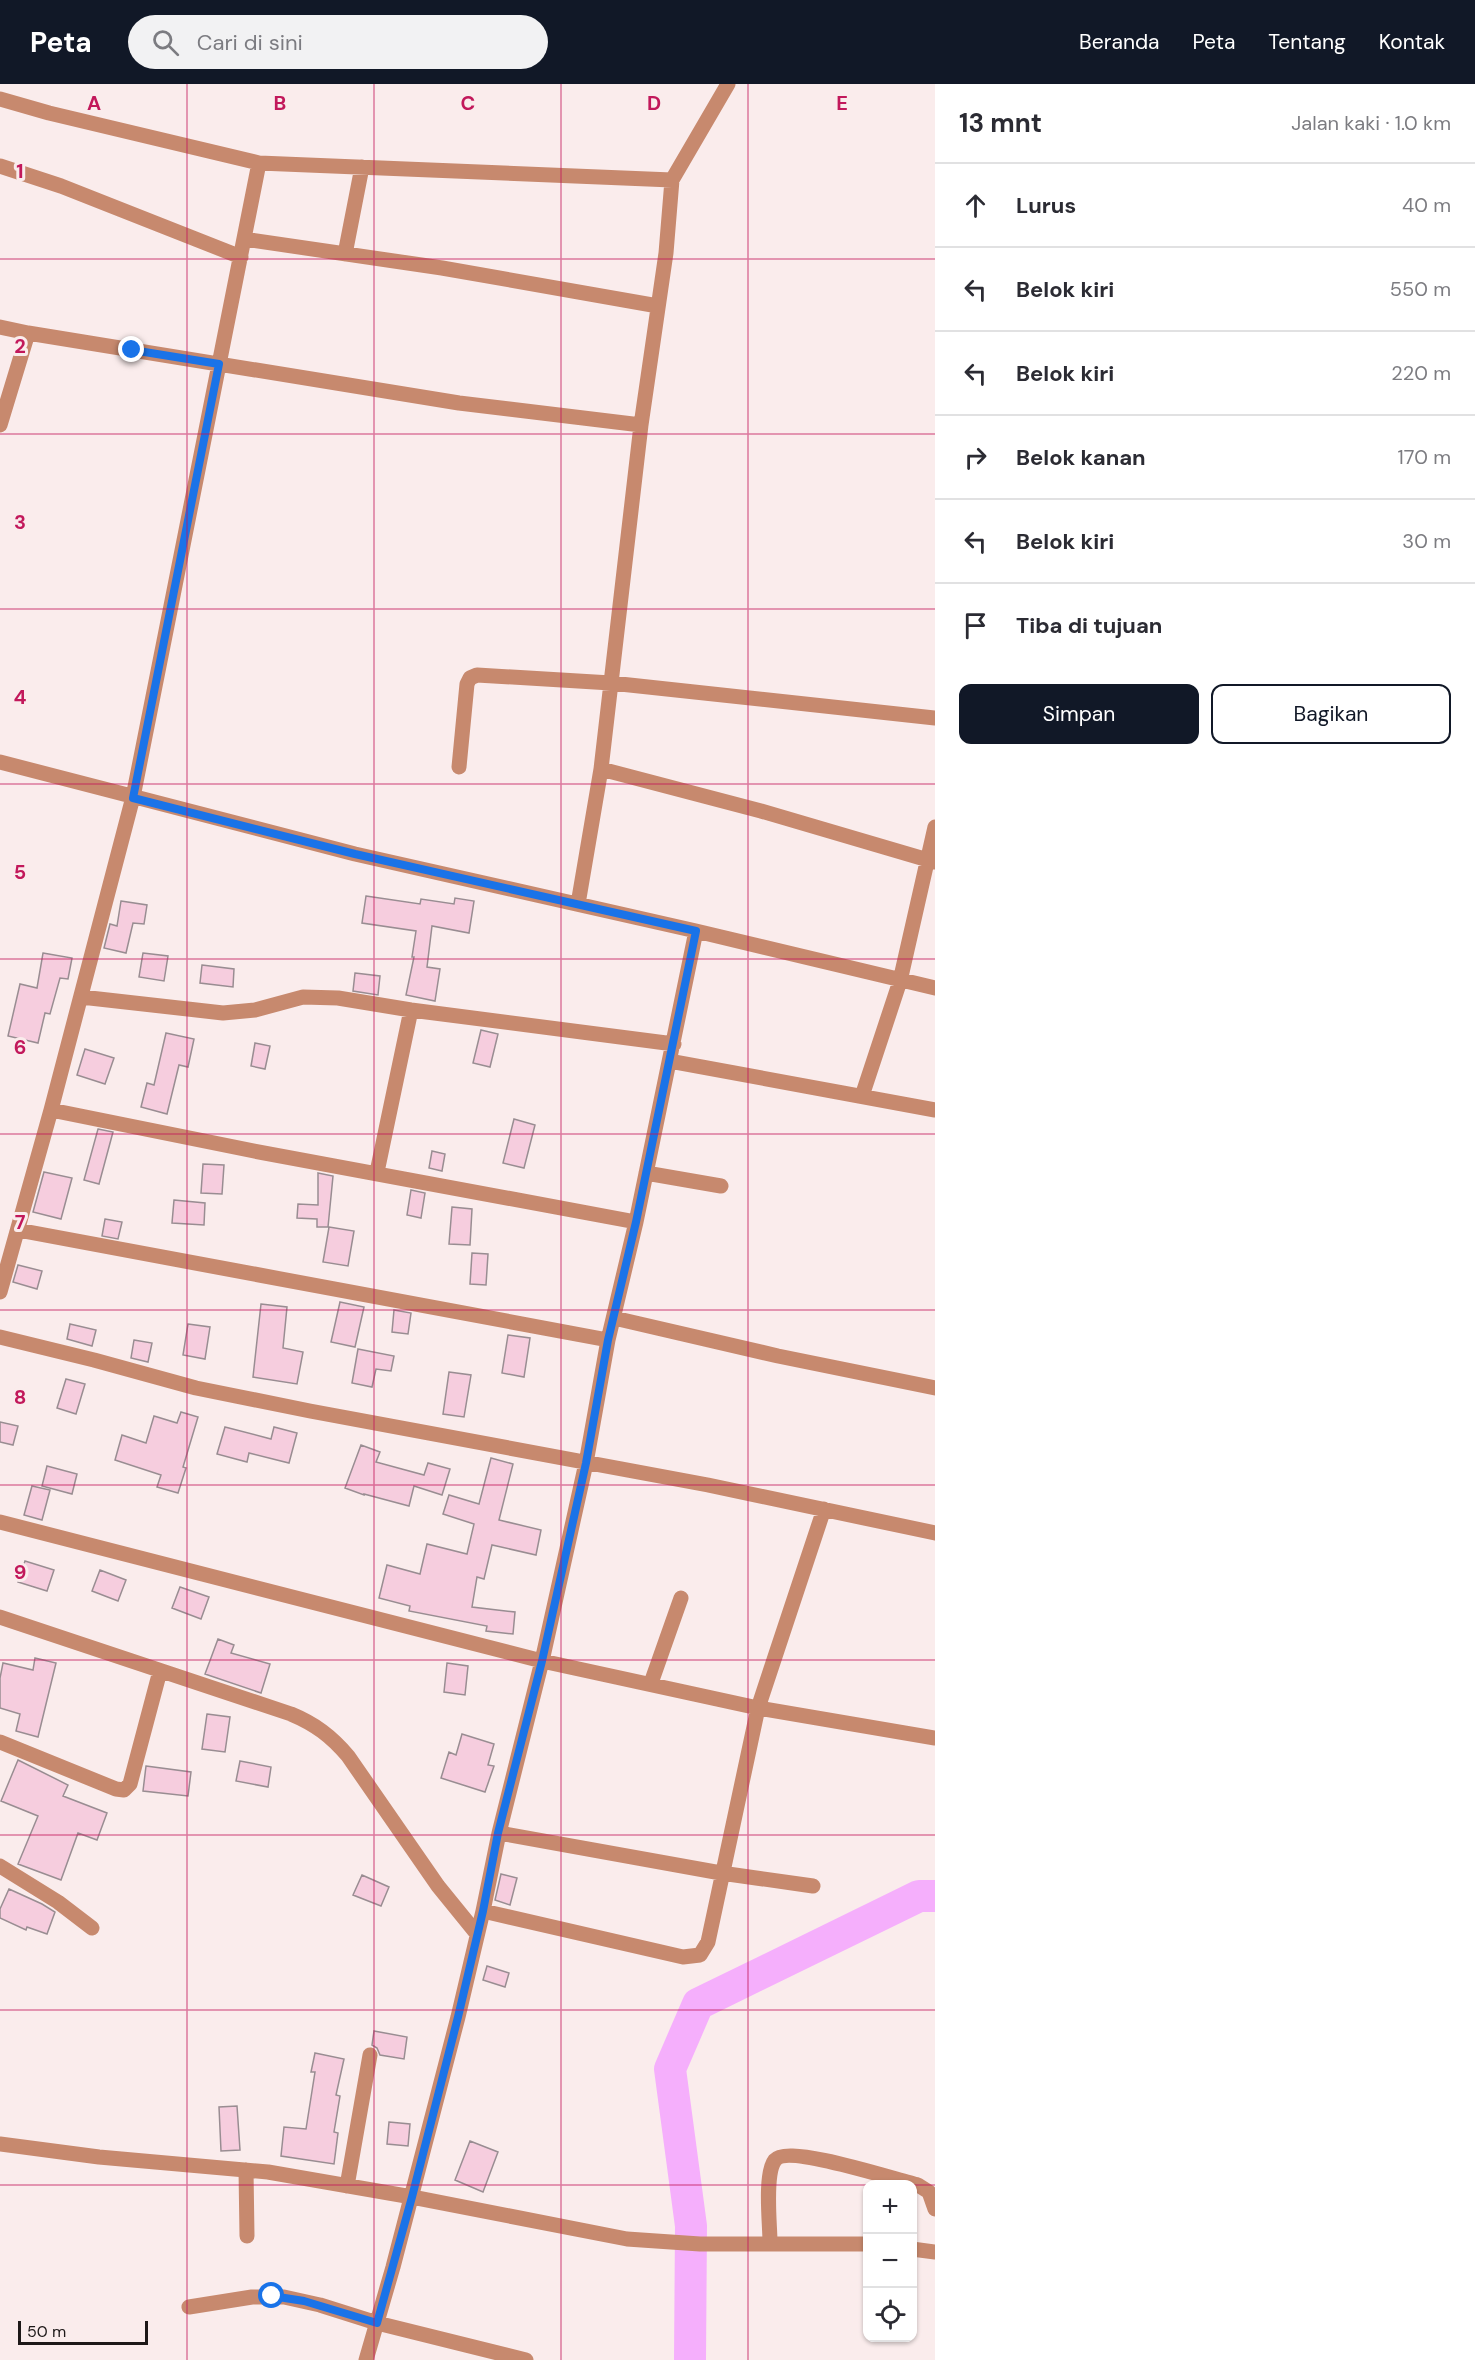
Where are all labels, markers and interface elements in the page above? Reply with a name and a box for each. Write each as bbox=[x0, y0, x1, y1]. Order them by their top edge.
search box bbox=[128, 15, 548, 69]
text: Peta bbox=[30, 24, 92, 61]
icon: search bbox=[149, 26, 182, 59]
text: Cari di sini bbox=[197, 28, 303, 57]
text: Beranda bbox=[1079, 28, 1160, 56]
text: Peta bbox=[1193, 28, 1235, 56]
text: Tentang bbox=[1268, 28, 1346, 56]
text: Kontak bbox=[1379, 28, 1445, 56]
text: A bbox=[87, 90, 101, 116]
text: B bbox=[274, 90, 286, 116]
text: C bbox=[461, 90, 475, 116]
text: D bbox=[647, 90, 661, 116]
text: E bbox=[836, 90, 848, 116]
text: 13 mnt bbox=[959, 106, 1042, 140]
text: Jalan kaki · 1.0 km bbox=[1291, 110, 1451, 136]
text: 1 bbox=[16, 158, 24, 184]
icon: ahead bbox=[959, 189, 992, 222]
text: Lurus bbox=[1016, 191, 1076, 220]
text: 40 m bbox=[1402, 192, 1451, 218]
icon: left bbox=[959, 273, 992, 306]
text: Belok kiri bbox=[1016, 275, 1114, 304]
text: 550 m bbox=[1390, 276, 1451, 302]
text: 2 bbox=[14, 333, 26, 359]
route end bbox=[118, 336, 144, 362]
icon: left bbox=[959, 357, 992, 390]
text: Belok kiri bbox=[1016, 359, 1114, 388]
text: 220 m bbox=[1391, 360, 1451, 386]
icon: right bbox=[959, 441, 992, 474]
text: Belok kanan bbox=[1016, 443, 1146, 472]
text: 170 m bbox=[1398, 444, 1451, 470]
text: 3 bbox=[14, 509, 26, 535]
icon: left bbox=[959, 525, 992, 558]
text: Belok kiri bbox=[1016, 527, 1114, 556]
text: 30 m bbox=[1402, 528, 1451, 554]
icon: arrive bbox=[959, 609, 992, 642]
text: Tiba di tujuan bbox=[1016, 611, 1162, 640]
text: 4 bbox=[14, 684, 27, 710]
button: Simpan bbox=[959, 684, 1199, 744]
button: Bagikan bbox=[1211, 684, 1451, 744]
text: 5 bbox=[14, 859, 26, 885]
text: 6 bbox=[14, 1034, 26, 1060]
text: 7 bbox=[15, 1209, 26, 1235]
text: 8 bbox=[14, 1384, 26, 1410]
text: 9 bbox=[14, 1559, 26, 1585]
map controls bbox=[863, 2180, 917, 2342]
button: + bbox=[863, 2180, 917, 2234]
button: − bbox=[863, 2234, 917, 2288]
route start bbox=[258, 2282, 284, 2308]
button: locate bbox=[863, 2288, 917, 2342]
scale bar bbox=[18, 2318, 148, 2346]
text: 50 m bbox=[27, 2321, 66, 2342]

